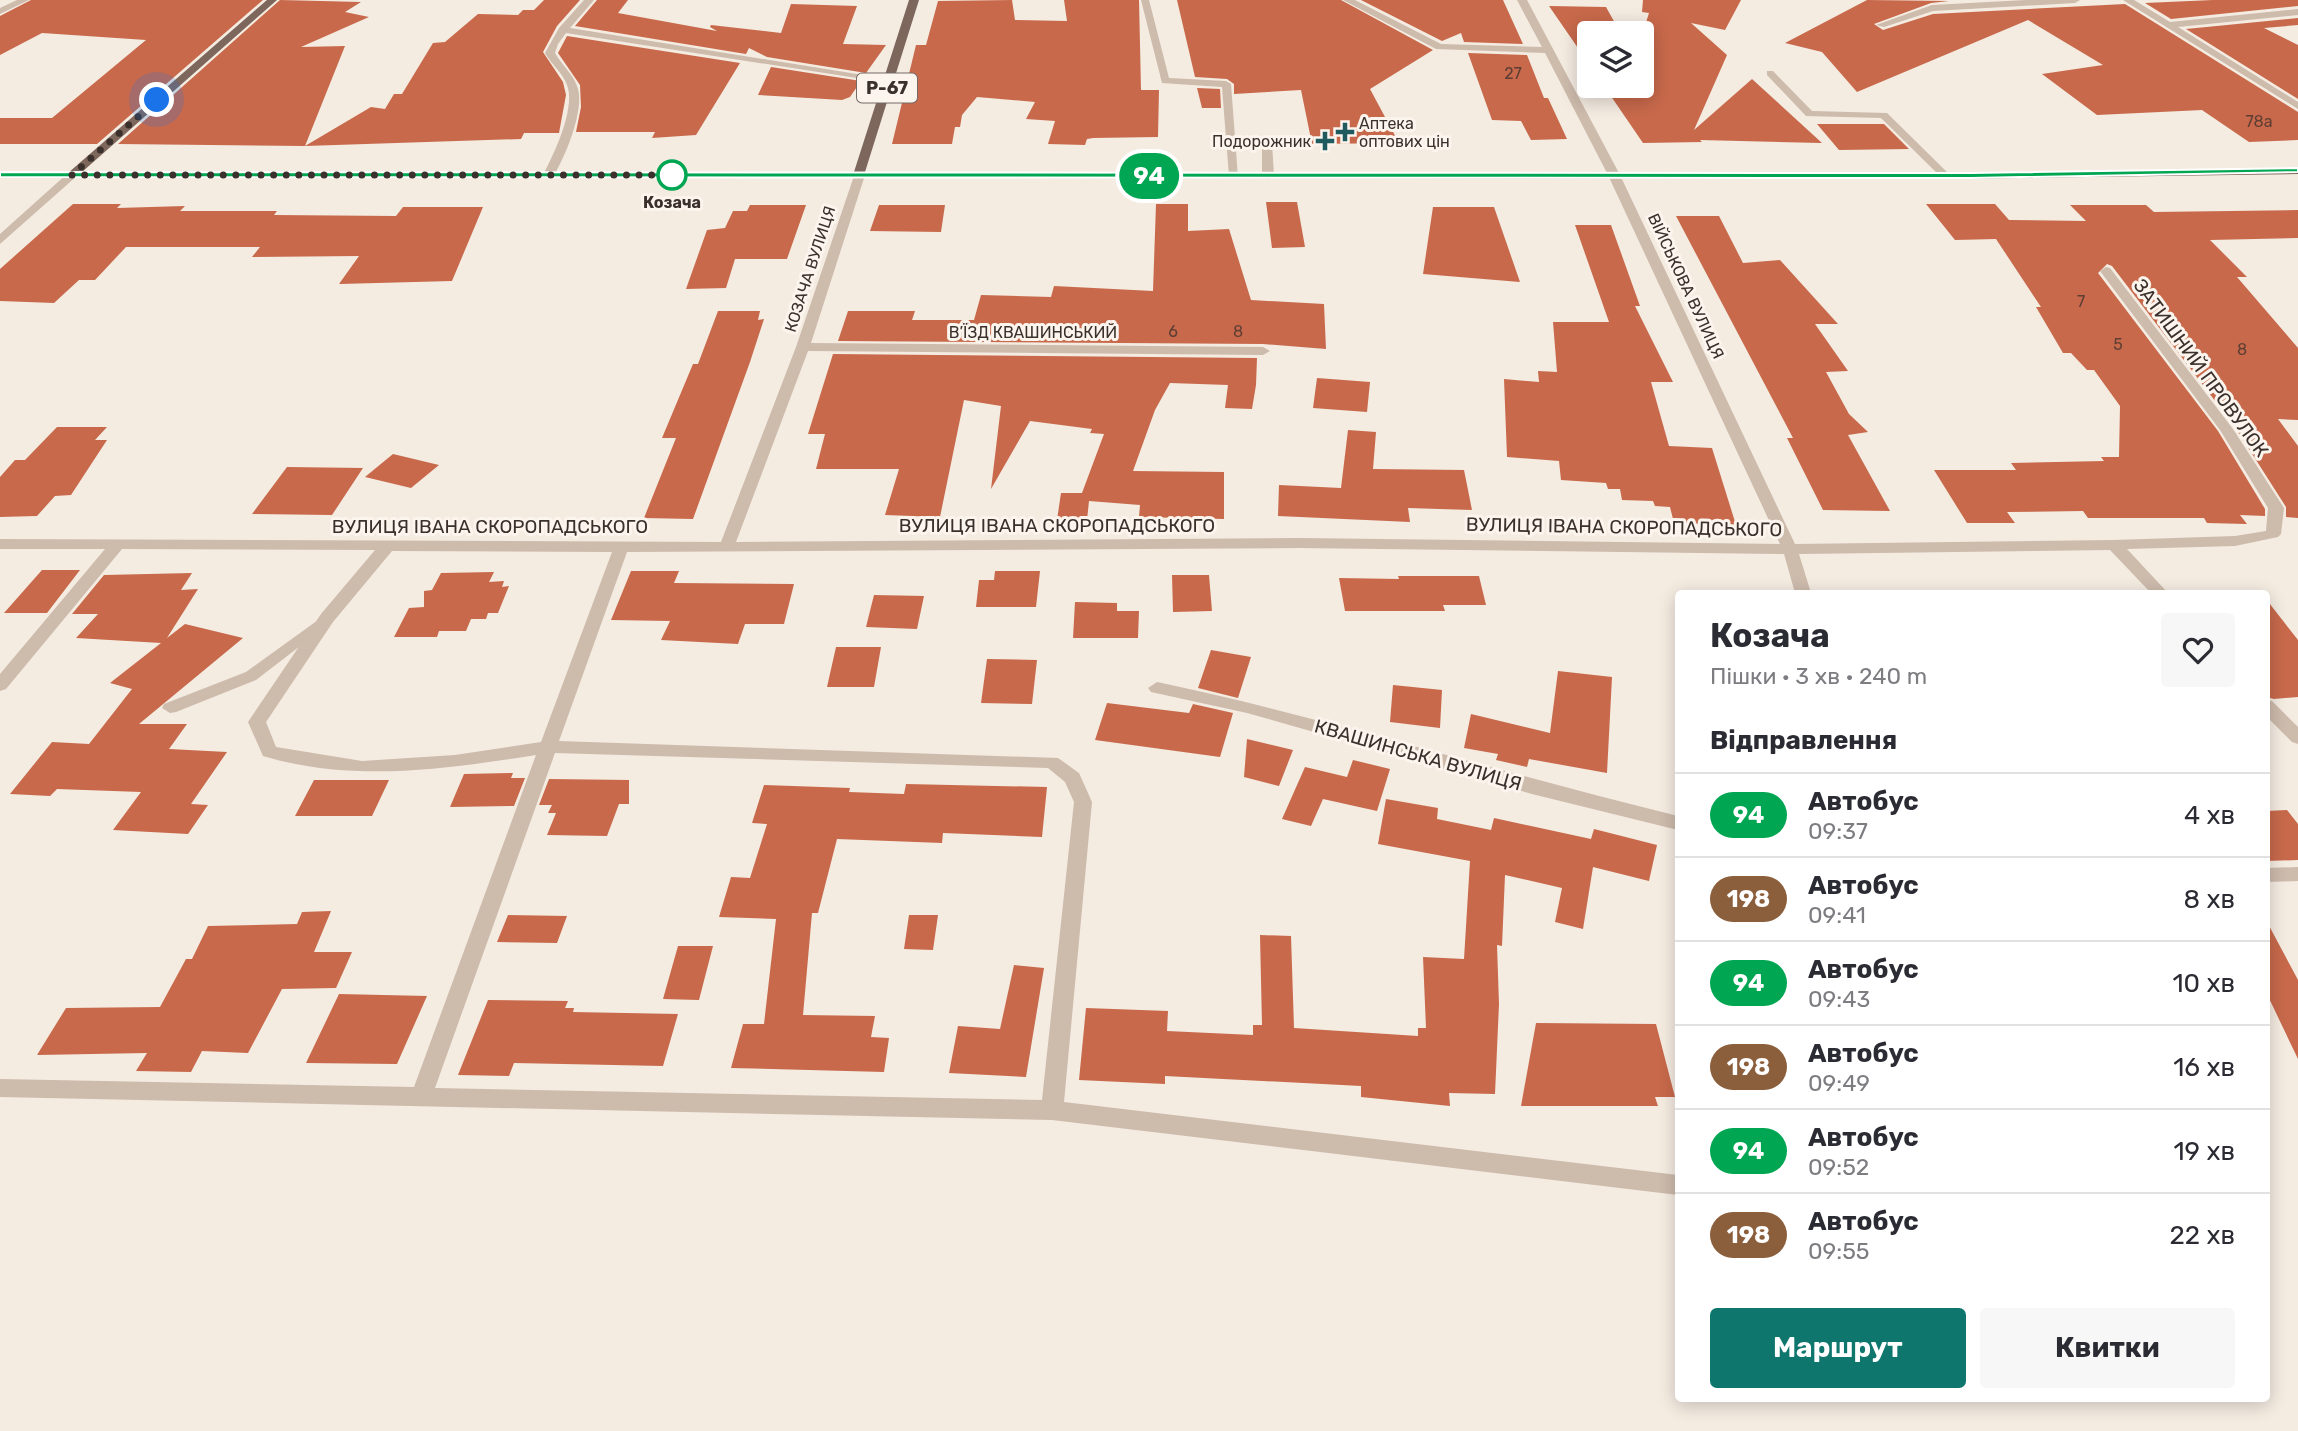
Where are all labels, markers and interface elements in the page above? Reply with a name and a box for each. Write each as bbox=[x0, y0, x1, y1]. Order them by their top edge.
map controls bbox=[1577, 21, 1654, 98]
button: layers bbox=[1577, 21, 1654, 98]
house number: 27 bbox=[1504, 64, 1522, 83]
road number: Р-67 bbox=[857, 74, 917, 102]
your location bbox=[139, 82, 174, 117]
house number: 78а bbox=[2245, 112, 2273, 131]
place label: Аптека оптових цін bbox=[1359, 114, 1450, 151]
marker: Аптека оптових цін bbox=[1337, 124, 1353, 140]
place label: Подорожник bbox=[1212, 132, 1311, 151]
marker: Подорожник bbox=[1317, 133, 1333, 149]
line badge: 94 bbox=[1118, 153, 1180, 199]
marker: Козача bbox=[657, 160, 687, 190]
text: 94 bbox=[1133, 162, 1165, 190]
place label: Козача bbox=[643, 193, 701, 212]
street label: КОЗАЧА ВУЛИЦЯ bbox=[781, 204, 839, 334]
street label: ВІЙСЬКОВА ВУЛИЦЯ bbox=[1644, 210, 1728, 362]
street label: ЗАТИШНИЙ ПРОВУЛОК bbox=[2129, 274, 2273, 462]
house number: 7 bbox=[2077, 292, 2085, 311]
house number: 6 bbox=[1168, 322, 1178, 341]
house number: 8 bbox=[1233, 322, 1243, 341]
street label: В’ЇЗД КВАШИНСЬКИЙ bbox=[949, 323, 1117, 342]
house number: 5 bbox=[2113, 335, 2123, 354]
house number: 8 bbox=[2237, 340, 2247, 359]
street label: ВУЛИЦЯ ІВАНА СКОРОПАДСЬКОГО bbox=[1466, 513, 1782, 541]
street label: ВУЛИЦЯ ІВАНА СКОРОПАДСЬКОГО bbox=[899, 514, 1215, 537]
street label: ВУЛИЦЯ ІВАНА СКОРОПАДСЬКОГО bbox=[332, 515, 648, 538]
button: heart bbox=[2161, 613, 2235, 687]
text: Козача bbox=[1710, 616, 1830, 655]
text: Пішки · 3 хв · 240 m bbox=[1710, 662, 1927, 690]
street label: КВАШИНСЬКА ВУЛИЦЯ bbox=[1312, 714, 1524, 796]
text: Відправлення bbox=[1710, 725, 1897, 756]
text: Автобус bbox=[1808, 786, 1919, 817]
text: 4 хв bbox=[2184, 800, 2235, 831]
text: 94 bbox=[1733, 801, 1764, 829]
text: 09:37 bbox=[1808, 817, 1868, 845]
text: Автобус bbox=[1808, 870, 1919, 901]
text: 8 хв bbox=[2183, 884, 2235, 915]
text: 198 bbox=[1727, 885, 1770, 913]
text: 09:41 bbox=[1808, 901, 1866, 929]
text: Автобус bbox=[1808, 954, 1919, 985]
text: 10 хв bbox=[2172, 968, 2235, 999]
text: 94 bbox=[1733, 969, 1764, 997]
text: 09:43 bbox=[1808, 985, 1870, 1013]
text: Автобус bbox=[1808, 1038, 1919, 1069]
text: 16 хв bbox=[2173, 1052, 2235, 1083]
text: 198 bbox=[1727, 1053, 1770, 1081]
text: 09:49 bbox=[1808, 1069, 1870, 1097]
text: Автобус bbox=[1808, 1122, 1919, 1153]
text: 19 хв bbox=[2173, 1136, 2235, 1167]
text: 94 bbox=[1733, 1137, 1764, 1165]
text: 09:52 bbox=[1808, 1153, 1869, 1181]
text: Автобус bbox=[1808, 1206, 1919, 1237]
text: 22 хв bbox=[2170, 1220, 2235, 1251]
text: 198 bbox=[1727, 1221, 1770, 1249]
text: 09:55 bbox=[1808, 1237, 1869, 1265]
button: Маршрут bbox=[1710, 1308, 1966, 1388]
button: Квитки bbox=[1980, 1308, 2235, 1388]

